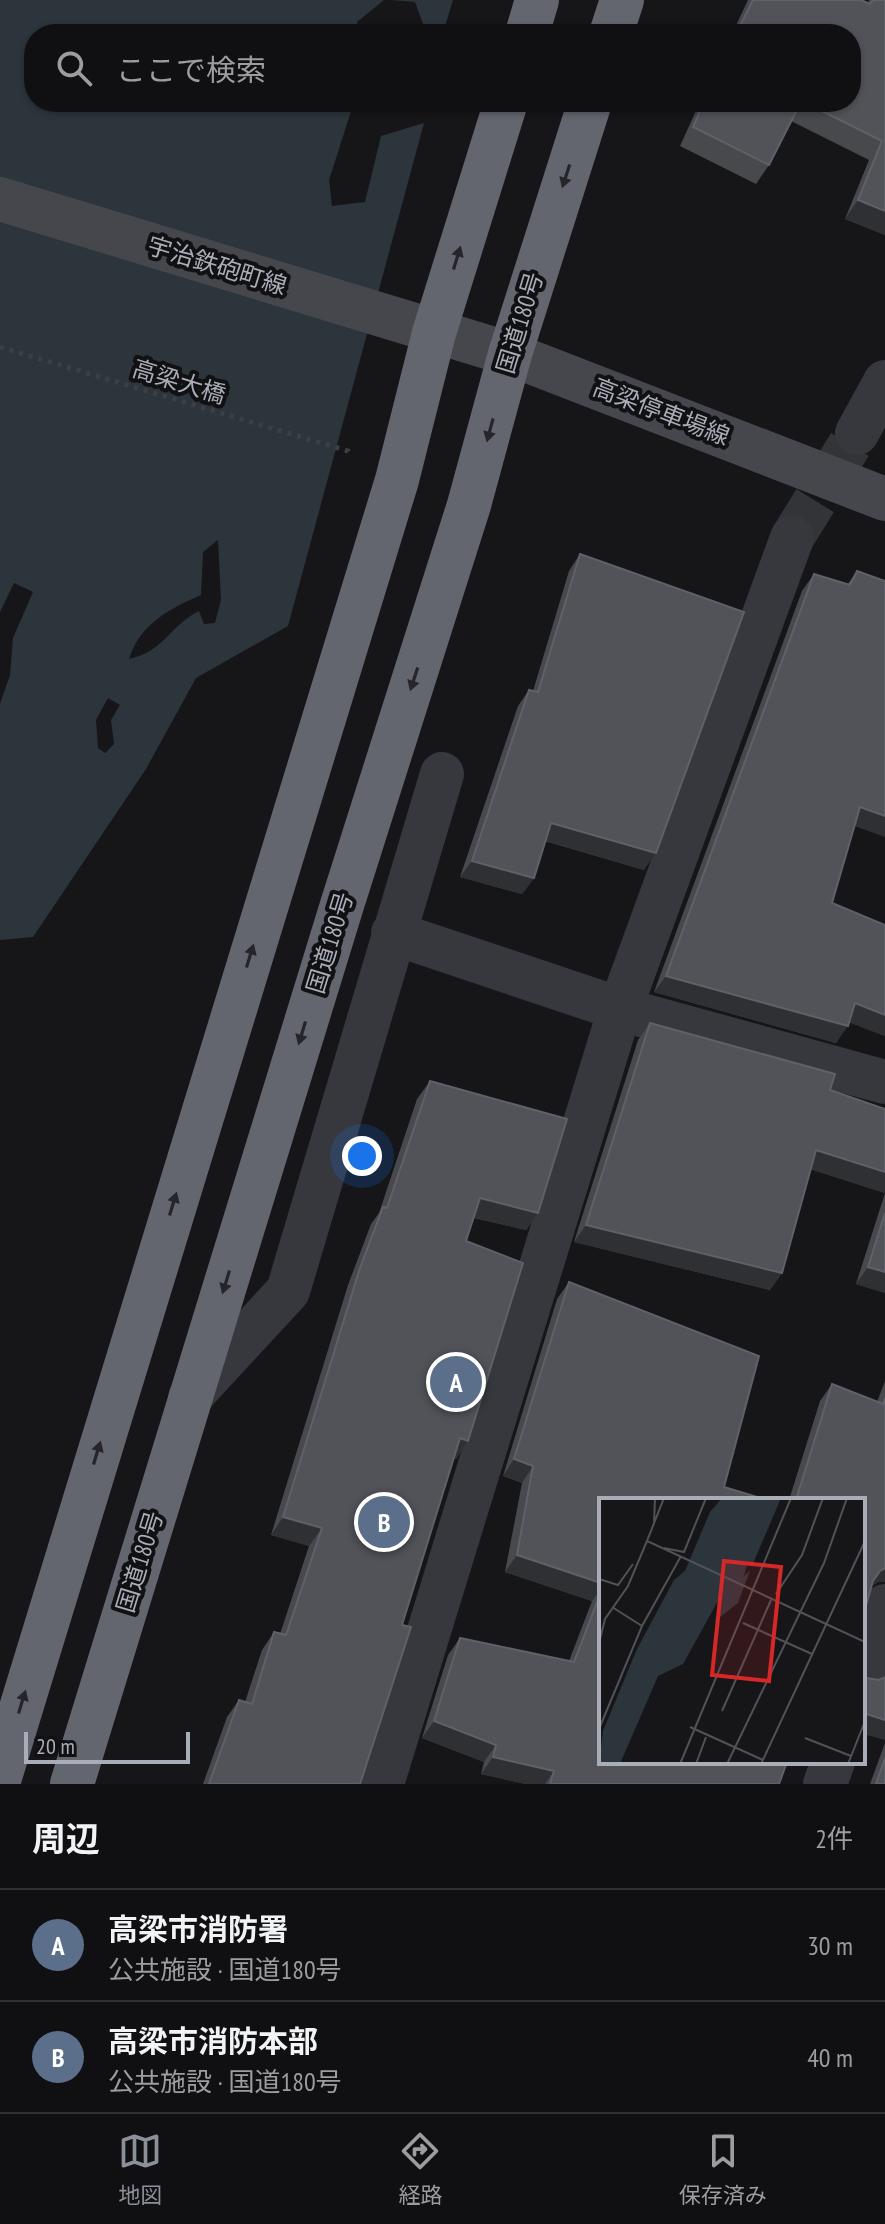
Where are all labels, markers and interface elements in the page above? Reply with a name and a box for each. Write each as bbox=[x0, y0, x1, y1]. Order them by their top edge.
search box bbox=[24, 24, 861, 112]
icon: search bbox=[52, 46, 96, 90]
text: ここで検索 bbox=[116, 50, 266, 89]
one-way arrow bbox=[559, 165, 572, 189]
street label: 宇治鉄砲町線 bbox=[144, 230, 291, 301]
one-way arrow bbox=[451, 246, 464, 270]
street label: 国道180号 bbox=[489, 268, 550, 377]
street label: 高梁大橋 bbox=[129, 353, 230, 410]
street label: 高梁停車場線 bbox=[588, 371, 734, 452]
one-way arrow bbox=[483, 417, 495, 442]
one-way arrow bbox=[407, 667, 420, 691]
street label: 国道180号 bbox=[299, 888, 360, 997]
one-way arrow bbox=[244, 944, 257, 968]
one-way arrow bbox=[295, 1022, 308, 1046]
your location bbox=[342, 1136, 382, 1176]
one-way arrow bbox=[168, 1192, 180, 1216]
one-way arrow bbox=[219, 1270, 232, 1294]
pin: A bbox=[430, 1352, 482, 1412]
one-way arrow bbox=[92, 1441, 104, 1465]
pin: B bbox=[358, 1492, 410, 1552]
inset map bbox=[599, 1498, 865, 1764]
street label: 国道180号 bbox=[109, 1507, 170, 1616]
one-way arrow bbox=[17, 1690, 29, 1714]
scale bar bbox=[24, 1728, 190, 1764]
text: 20 m bbox=[36, 1732, 75, 1760]
text: 周辺 bbox=[32, 1816, 100, 1860]
text: 2件 bbox=[815, 1822, 853, 1855]
text: 高梁市消防署 bbox=[108, 1909, 288, 1948]
text: A bbox=[51, 1929, 65, 1962]
text: 30 m bbox=[807, 1929, 853, 1962]
text: 公共施設 · 国道180号 bbox=[108, 1953, 342, 1986]
text: 高梁市消防本部 bbox=[108, 2021, 318, 2060]
text: B bbox=[52, 2041, 64, 2074]
text: 40 m bbox=[807, 2041, 853, 2074]
text: 公共施設 · 国道180号 bbox=[108, 2065, 342, 2098]
tab: 地図 bbox=[118, 2129, 162, 2209]
tab: 経路 bbox=[398, 2129, 443, 2209]
tab: 保存済み bbox=[679, 2129, 767, 2209]

